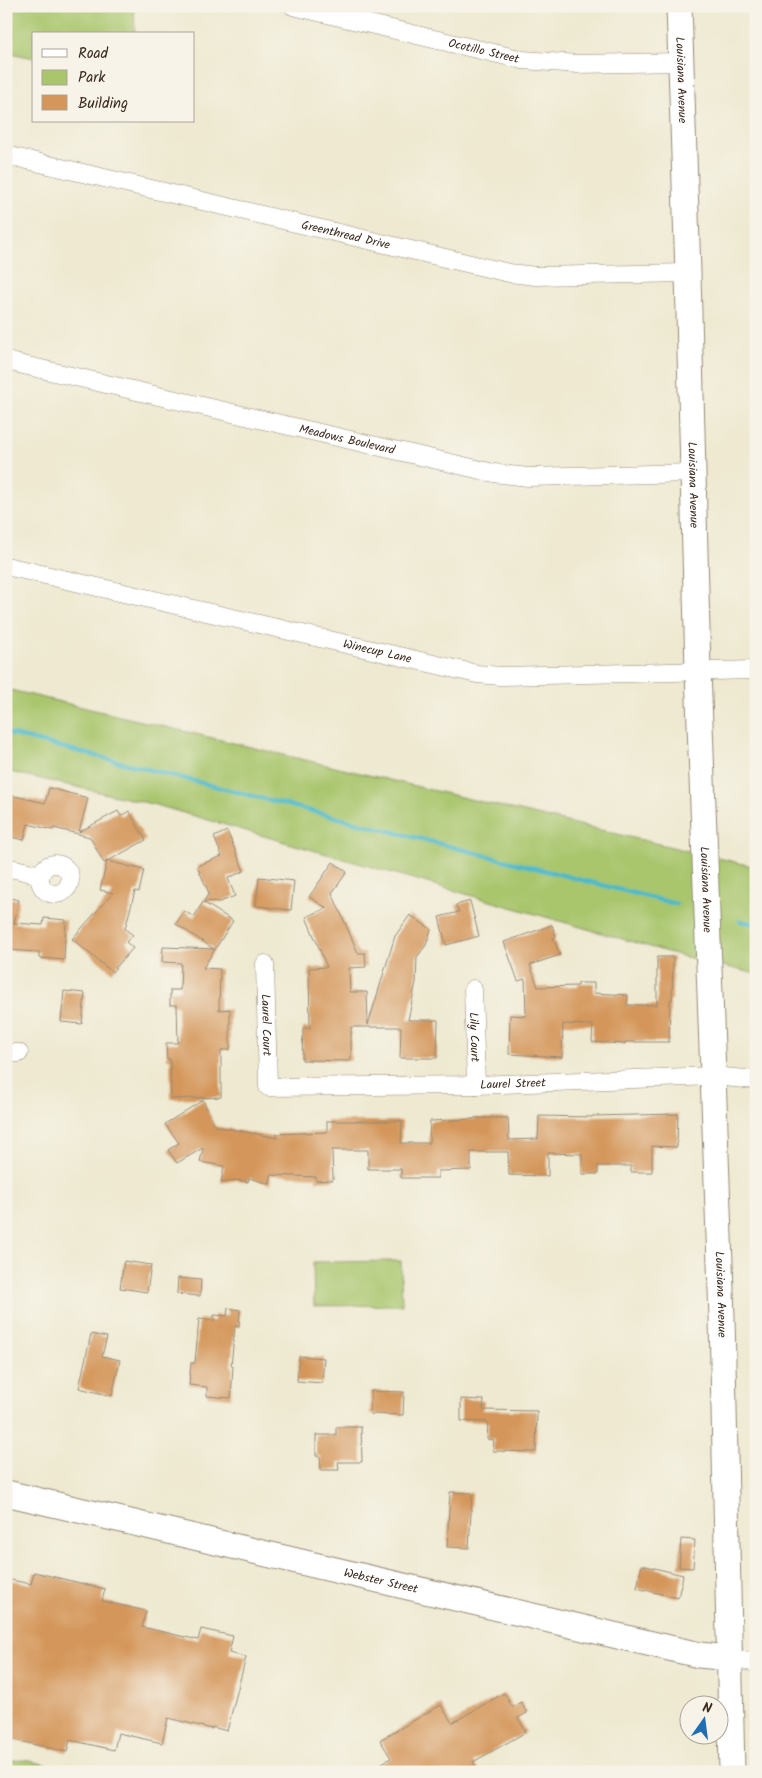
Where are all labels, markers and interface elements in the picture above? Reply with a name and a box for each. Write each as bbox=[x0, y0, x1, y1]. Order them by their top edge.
legend bbox=[32, 32, 195, 122]
street label: Ocotillo Street bbox=[446, 33, 522, 68]
street label: Louisiana Avenue bbox=[671, 36, 692, 124]
text: Road bbox=[78, 42, 109, 66]
text: Park bbox=[78, 66, 106, 90]
text: Building bbox=[78, 92, 128, 116]
street label: Greenthread Drive bbox=[300, 215, 393, 254]
street label: Meadows Boulevard bbox=[297, 419, 398, 460]
street label: Louisiana Avenue bbox=[683, 441, 704, 529]
street label: Winecup Lane bbox=[341, 634, 414, 668]
street label: Louisiana Avenue bbox=[695, 846, 717, 934]
street label: Laurel Court bbox=[256, 994, 277, 1057]
street label: Lily Court bbox=[464, 1012, 485, 1063]
street label: Laurel Street bbox=[480, 1073, 546, 1094]
street label: Louisiana Avenue bbox=[710, 1251, 732, 1338]
street label: Webster Street bbox=[342, 1563, 420, 1599]
north arrow bbox=[680, 1696, 730, 1746]
text: N bbox=[700, 1697, 714, 1720]

